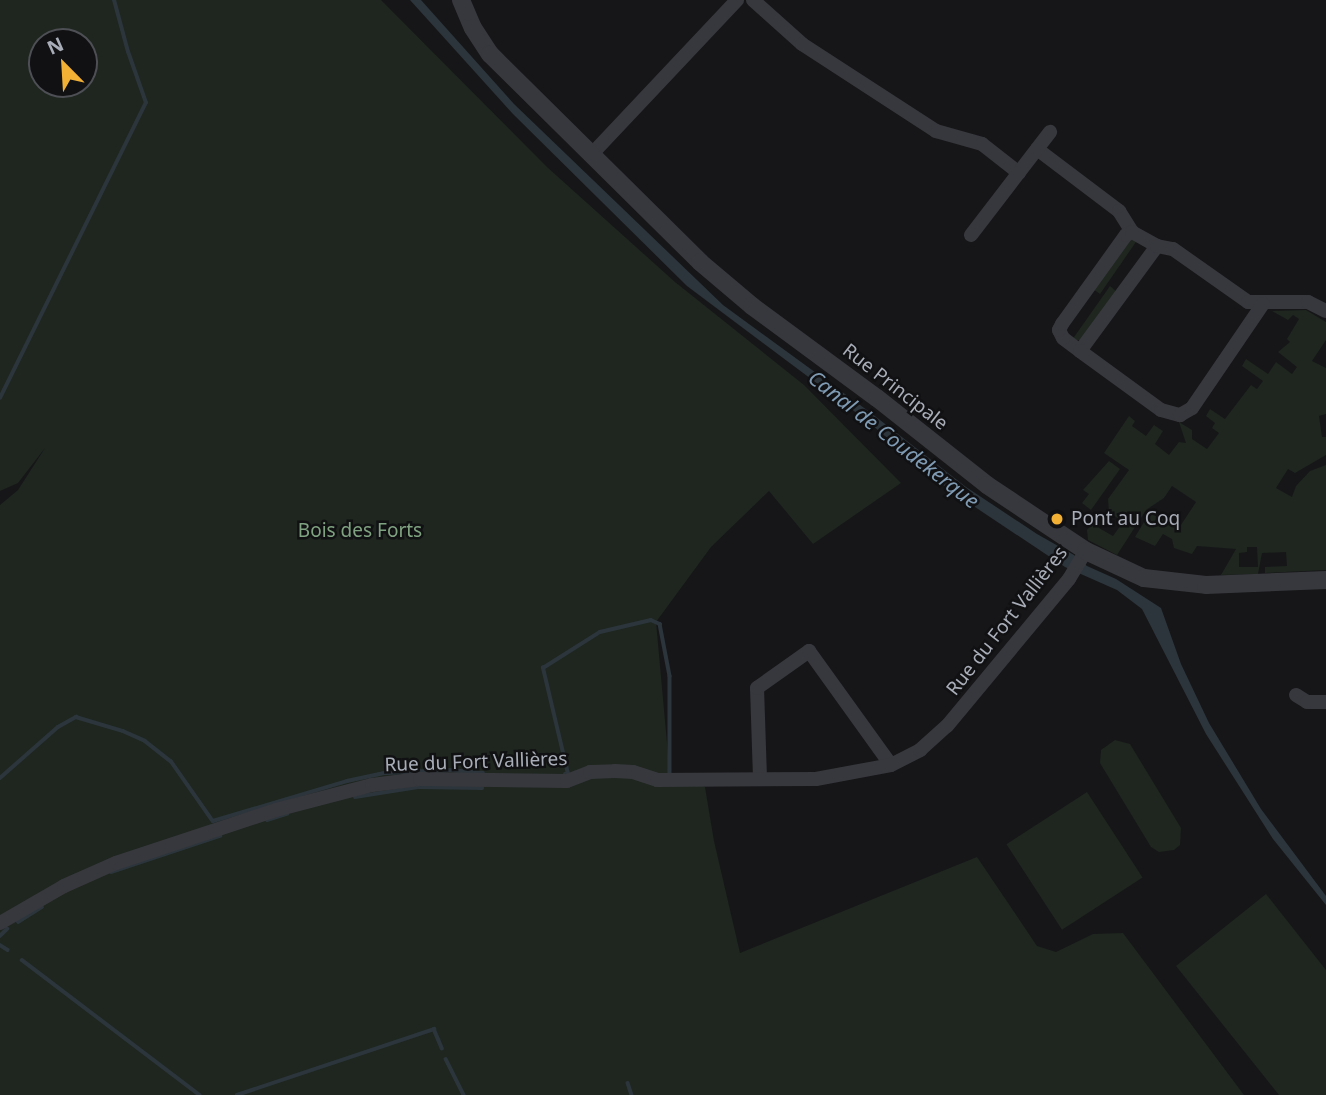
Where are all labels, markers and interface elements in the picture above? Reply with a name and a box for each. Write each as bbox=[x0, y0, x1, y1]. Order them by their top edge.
north arrow bbox=[28, 28, 98, 98]
text: N bbox=[43, 31, 68, 61]
street label: Rue Principale bbox=[838, 339, 952, 435]
water label: Canal de Coudekerque bbox=[804, 365, 984, 513]
place label: Pont au Coq bbox=[1071, 508, 1180, 530]
marker: Pont au Coq bbox=[1049, 511, 1065, 527]
park label: Bois des Forts bbox=[298, 520, 422, 542]
street label: Rue du Fort Vallières bbox=[942, 542, 1072, 700]
street label: Rue du Fort Vallières bbox=[384, 747, 568, 777]

